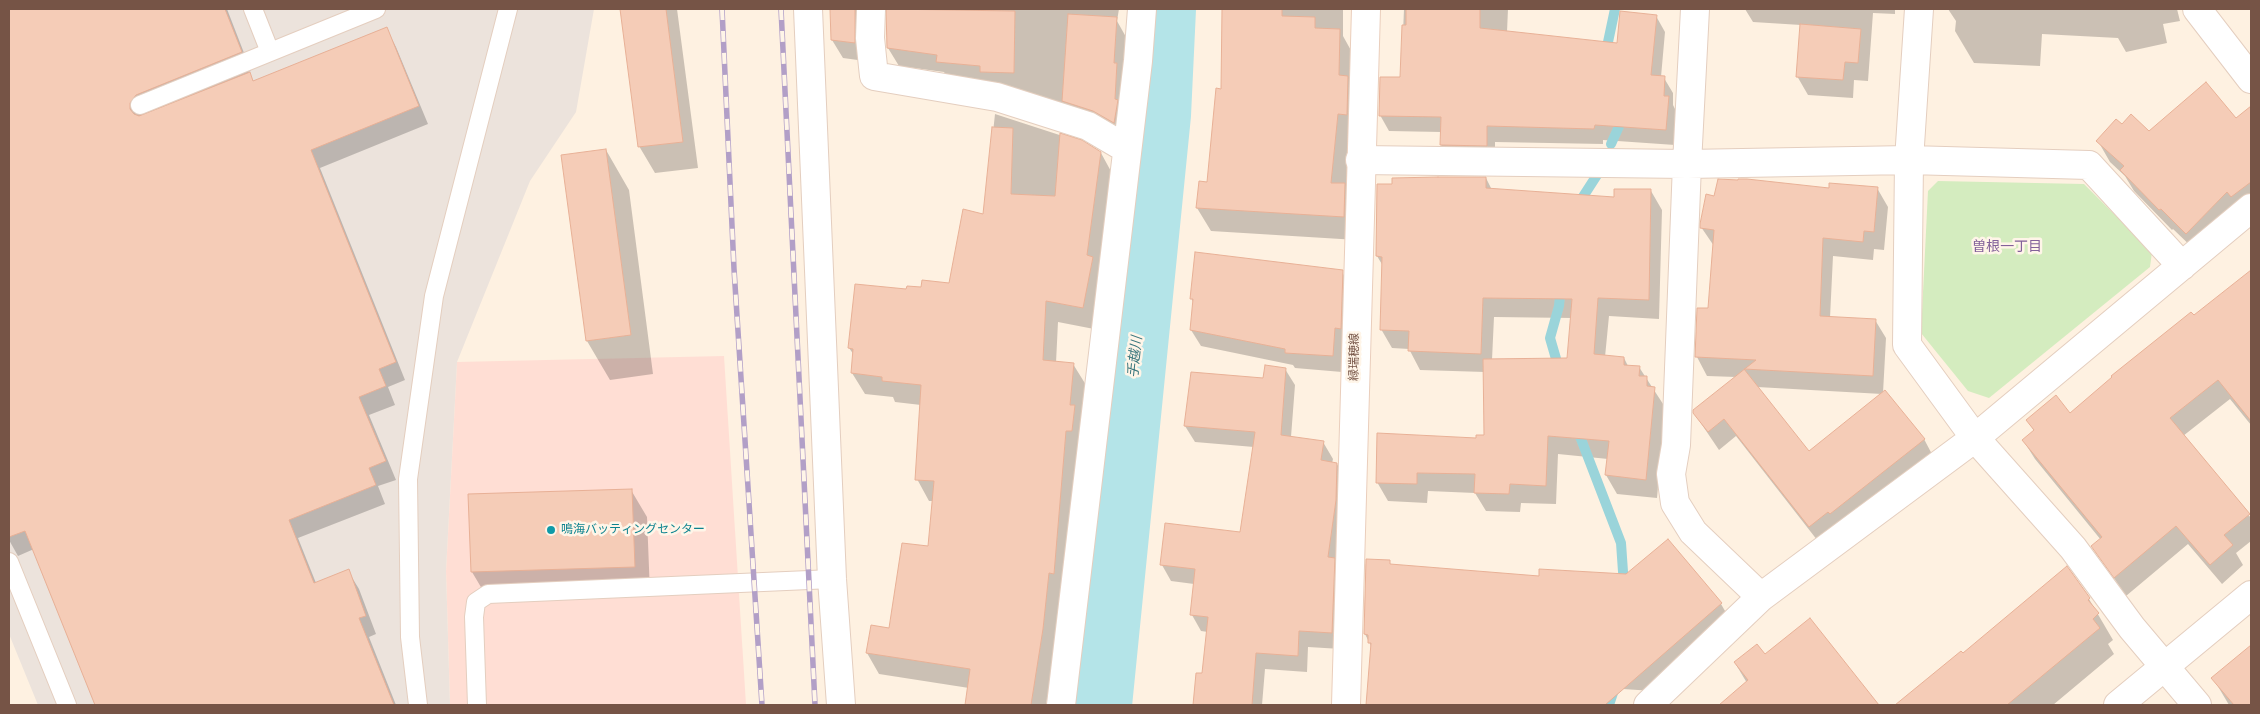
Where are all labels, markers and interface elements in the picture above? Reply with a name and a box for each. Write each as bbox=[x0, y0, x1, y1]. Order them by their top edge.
district label: 曽根一丁目 bbox=[1972, 240, 2042, 256]
street label: 緑瑞穂線 bbox=[1347, 333, 1363, 381]
water label: 手越川 bbox=[1125, 335, 1147, 379]
place label: 鳴海バッティングセンター bbox=[561, 523, 705, 537]
marker: 鳴海バッティングセンター bbox=[545, 524, 557, 536]

